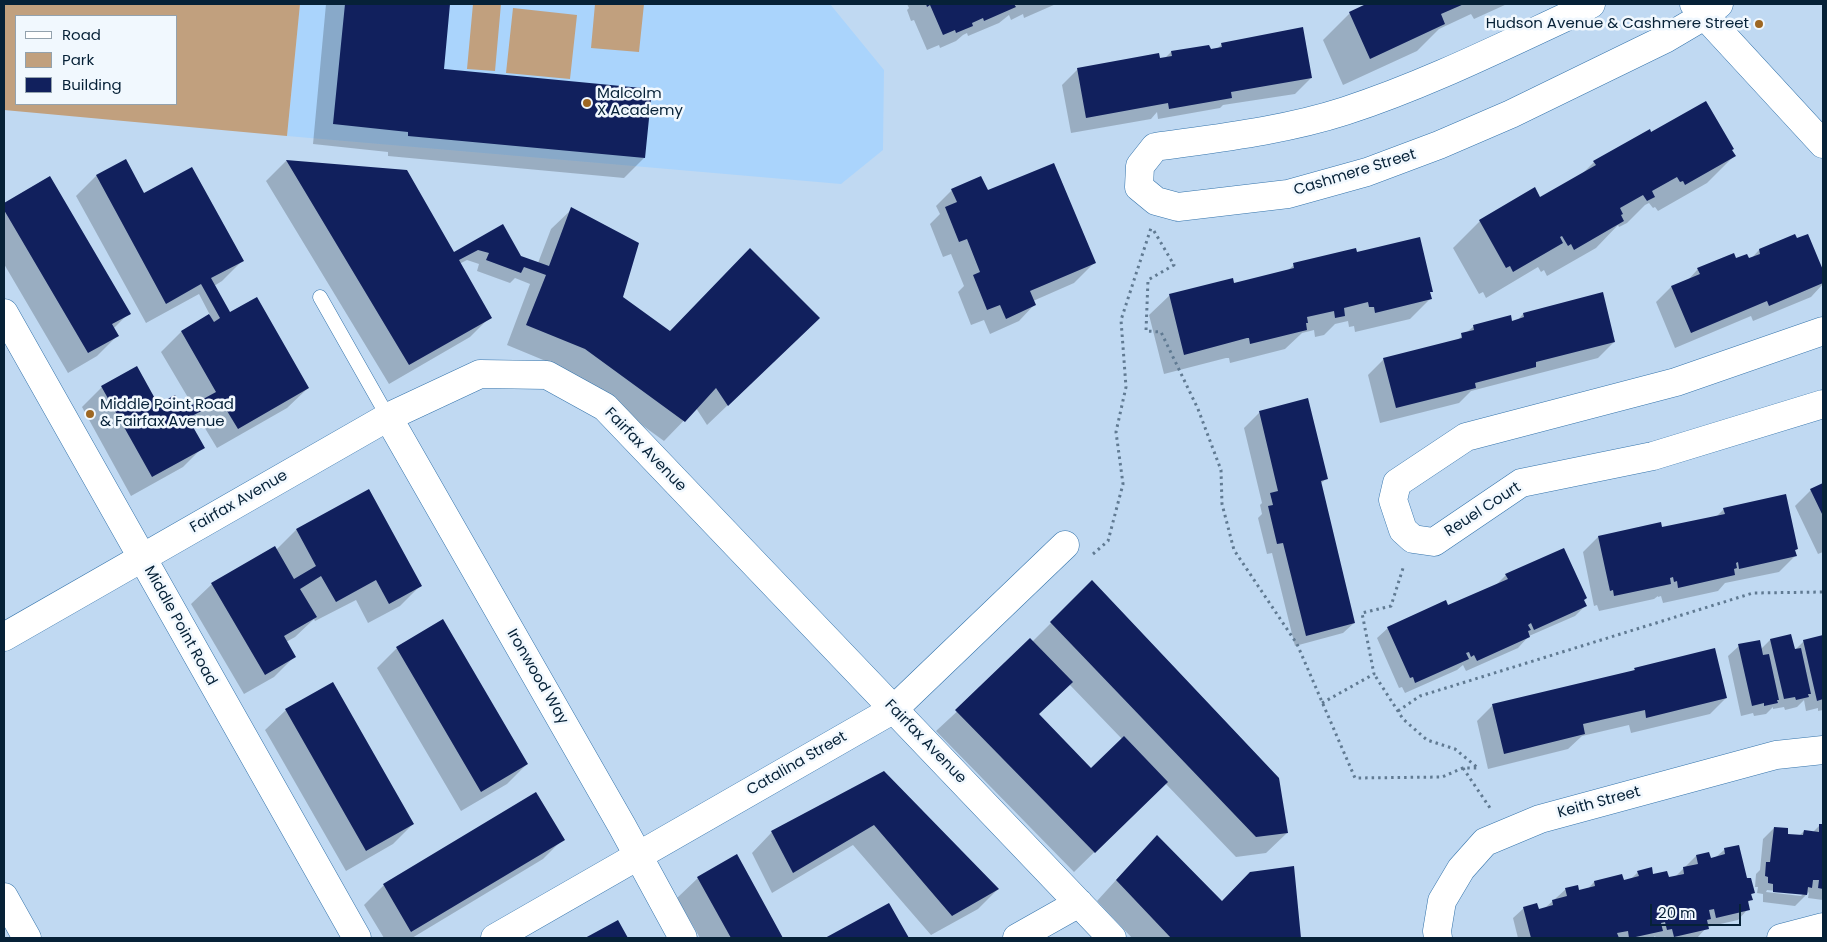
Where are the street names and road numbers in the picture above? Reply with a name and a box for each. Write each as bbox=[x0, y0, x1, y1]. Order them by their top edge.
street label: Cashmere Street bbox=[1292, 146, 1418, 200]
street label: Fairfax Avenue bbox=[600, 404, 690, 496]
street label: Fairfax Avenue bbox=[187, 467, 291, 537]
street label: Reuel Court bbox=[1442, 479, 1524, 541]
street label: Middle Point Road bbox=[140, 563, 220, 689]
street label: Ironwood Way bbox=[502, 626, 572, 728]
street label: Fairfax Avenue bbox=[880, 696, 970, 788]
street label: Catalina Street bbox=[744, 728, 850, 800]
street label: Keith Street bbox=[1556, 783, 1642, 823]

